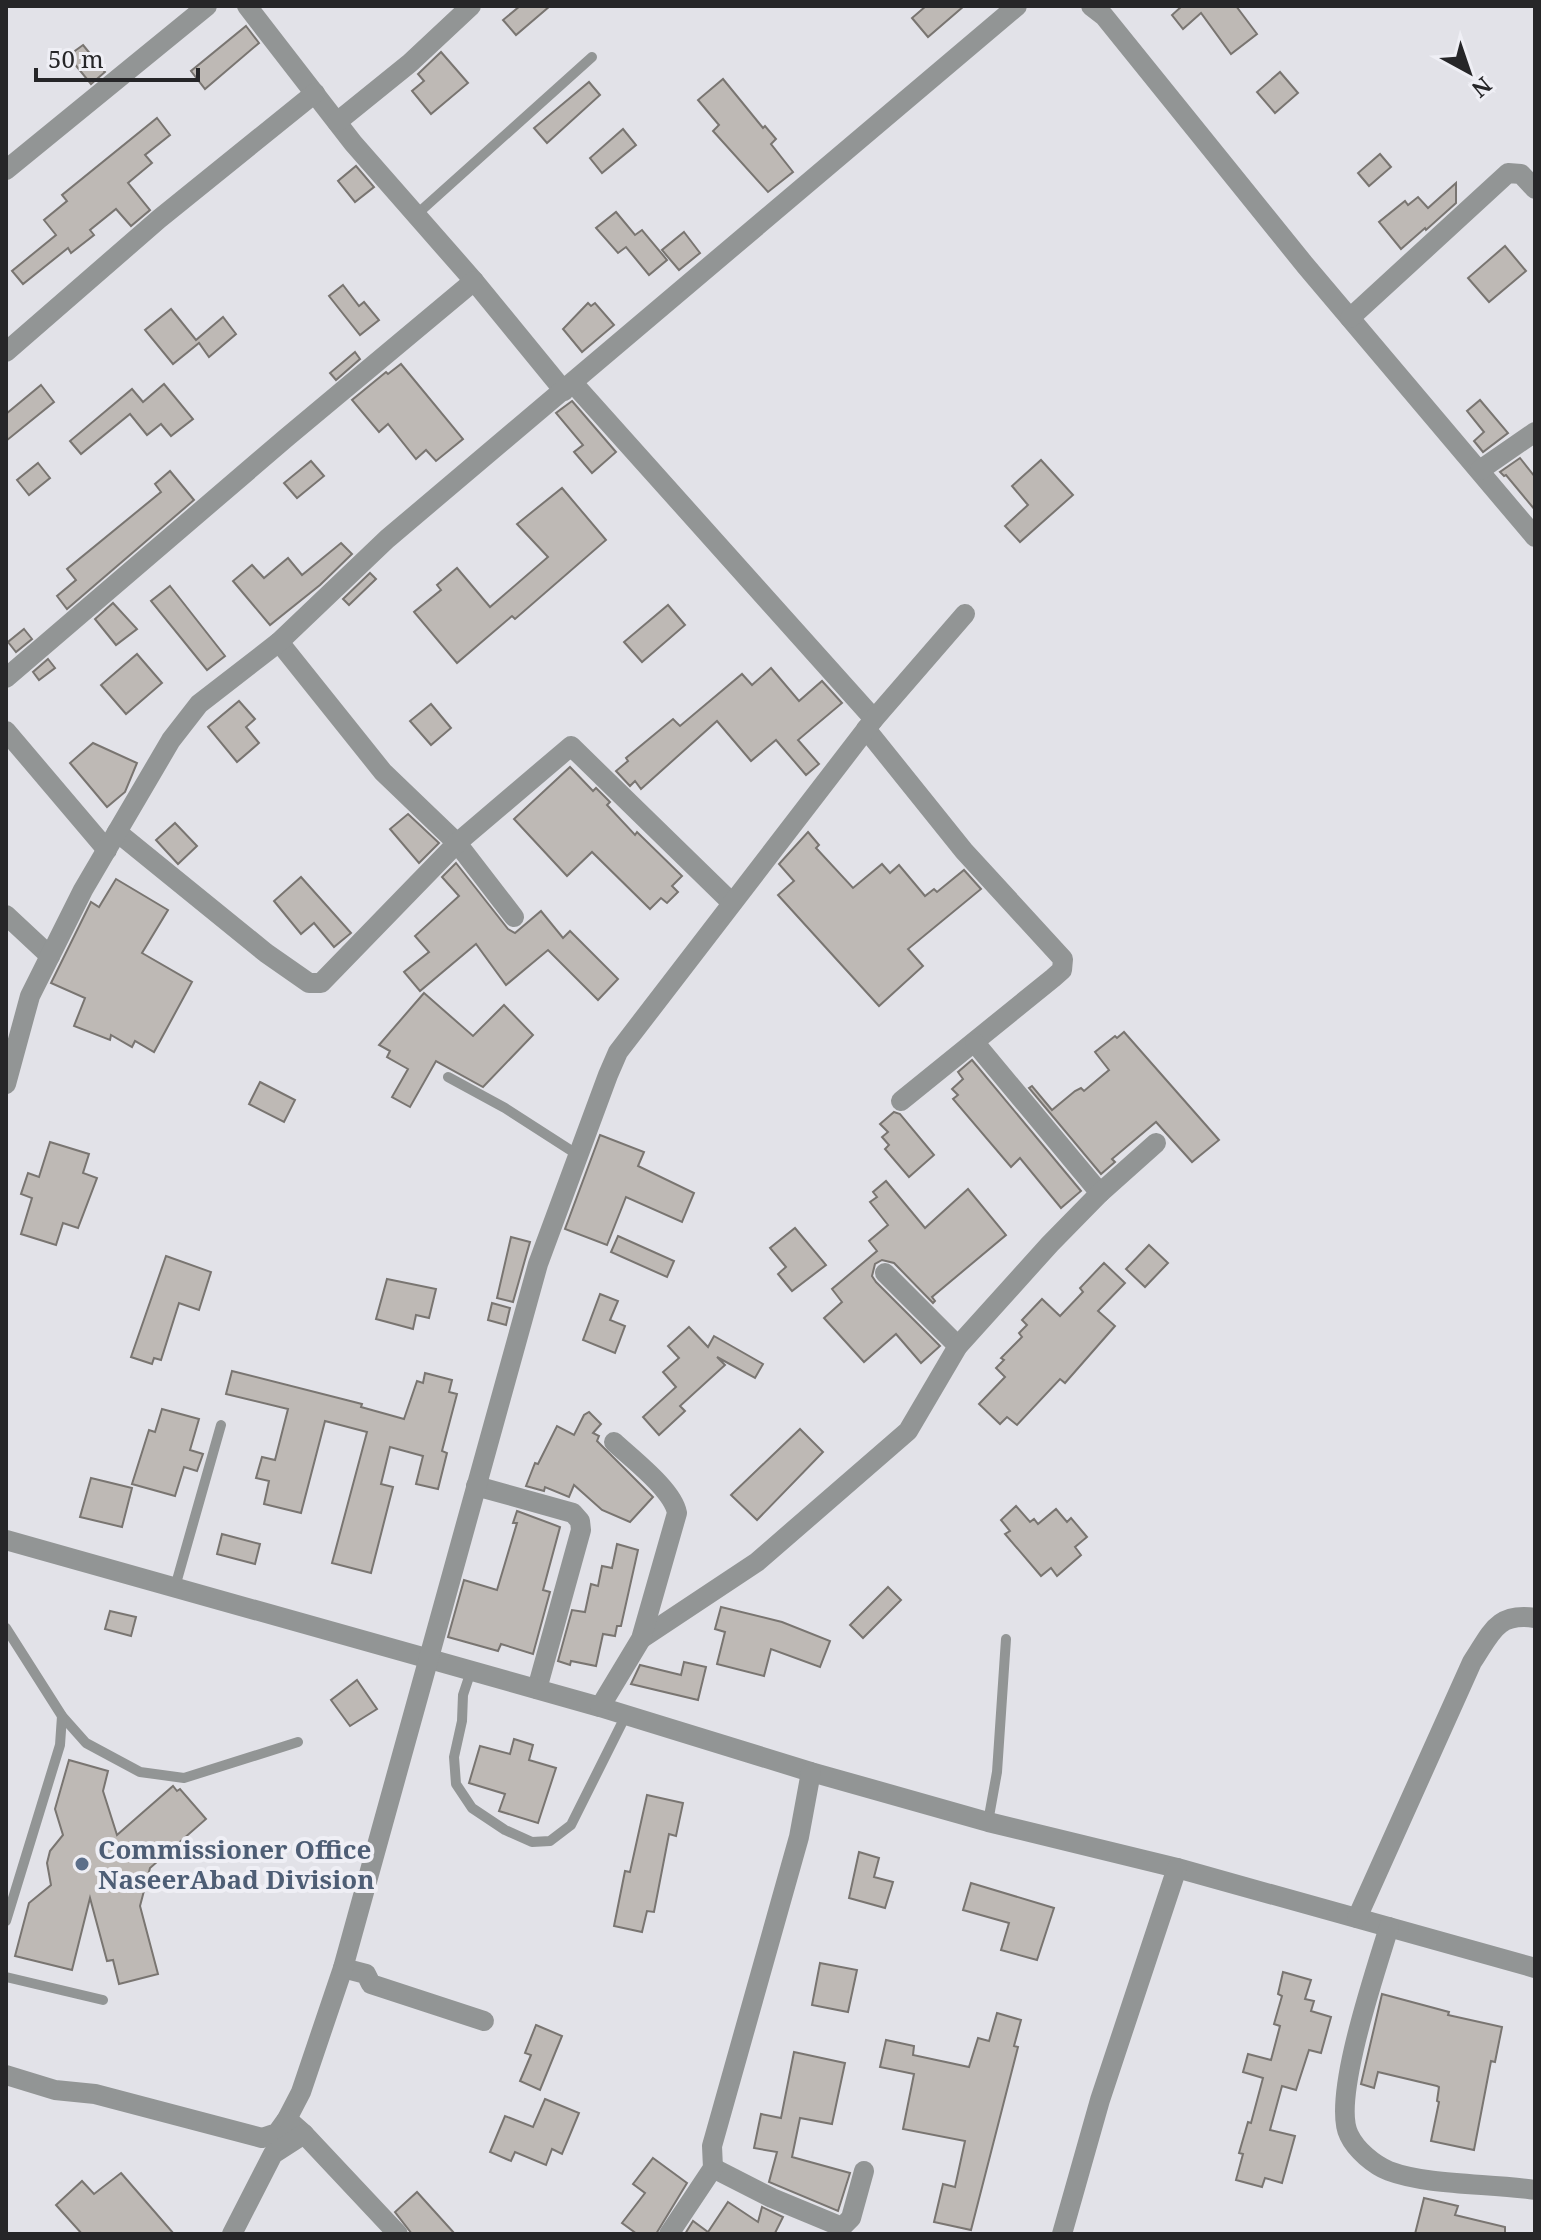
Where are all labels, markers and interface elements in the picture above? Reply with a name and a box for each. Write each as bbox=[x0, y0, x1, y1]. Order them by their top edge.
scale bar bbox=[36, 32, 198, 82]
north arrow bbox=[1429, 32, 1509, 112]
text: 50 m bbox=[48, 42, 104, 75]
text: N bbox=[1466, 71, 1499, 105]
place label: Commissioner Office NaseerAbad Division bbox=[98, 1831, 375, 1897]
marker: Commissioner Office NaseerAbad Division bbox=[73, 1855, 91, 1873]

